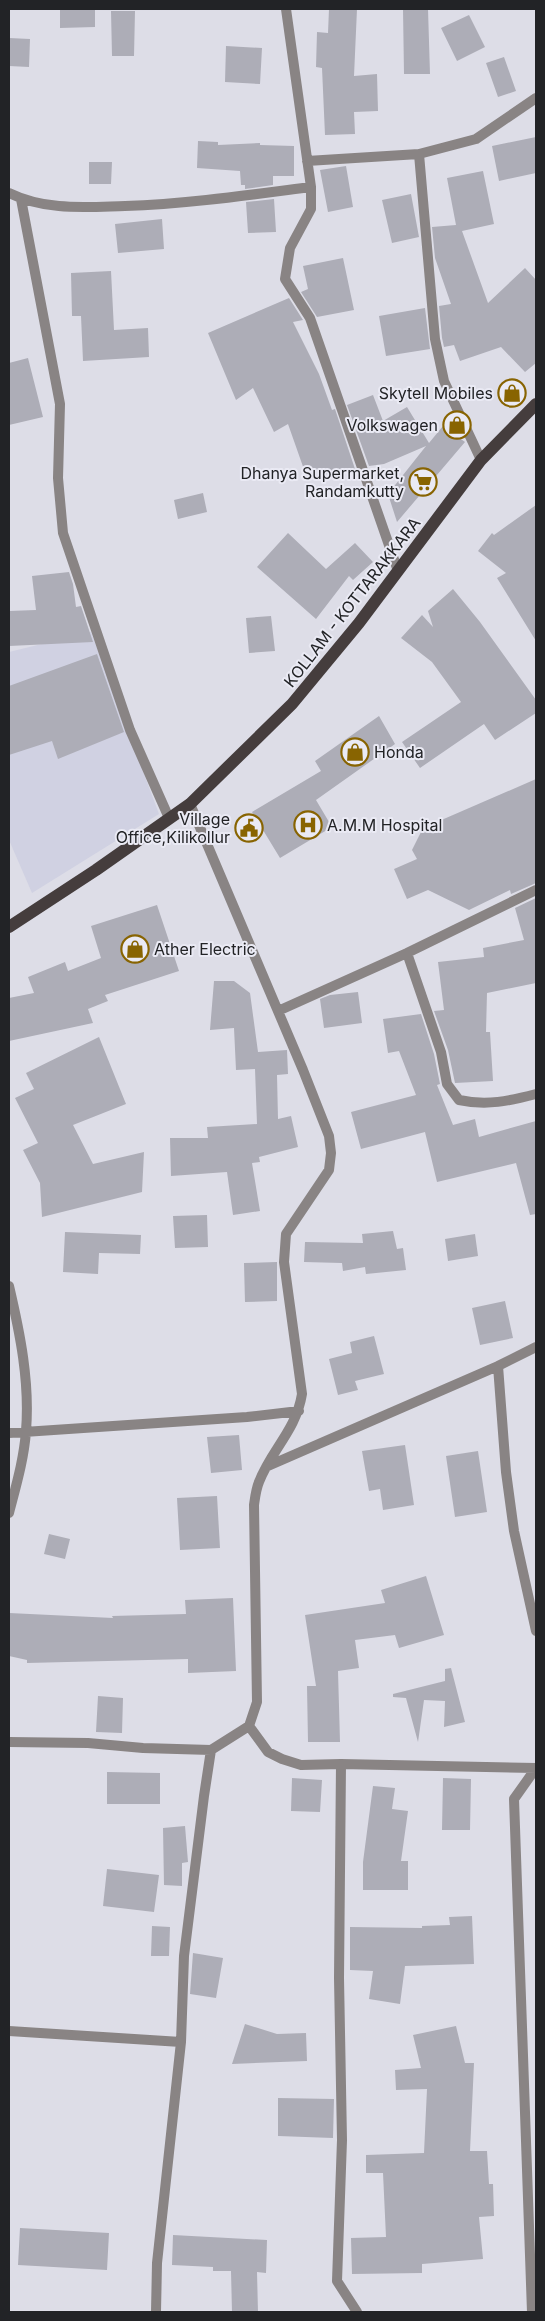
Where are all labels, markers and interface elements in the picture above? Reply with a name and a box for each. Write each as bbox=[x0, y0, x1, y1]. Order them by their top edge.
shop icon: Skytell Mobiles bbox=[497, 378, 527, 408]
place label: Skytell Mobiles bbox=[379, 383, 493, 403]
shop icon: Volkswagen bbox=[442, 410, 472, 440]
place label: Volkswagen bbox=[346, 415, 438, 435]
place label: Dhanya Supermarket, Randamkutty bbox=[240, 463, 404, 501]
supermarket icon: Dhanya Supermarket, Randamkutty bbox=[408, 467, 438, 497]
street label: KOLLAM - KOTTARAKKARA bbox=[280, 513, 424, 691]
shop icon: Honda bbox=[340, 737, 370, 767]
place label: Honda bbox=[374, 742, 424, 762]
place label: Village Office,Kilikollur bbox=[116, 809, 230, 847]
hospital icon: A.M.M Hospital bbox=[293, 810, 323, 840]
public building icon: Village Office,Kilikollur bbox=[234, 813, 264, 843]
place label: A.M.M Hospital bbox=[327, 815, 442, 835]
shop icon: Ather Electric bbox=[120, 934, 150, 964]
place label: Ather Electric bbox=[154, 939, 256, 959]

